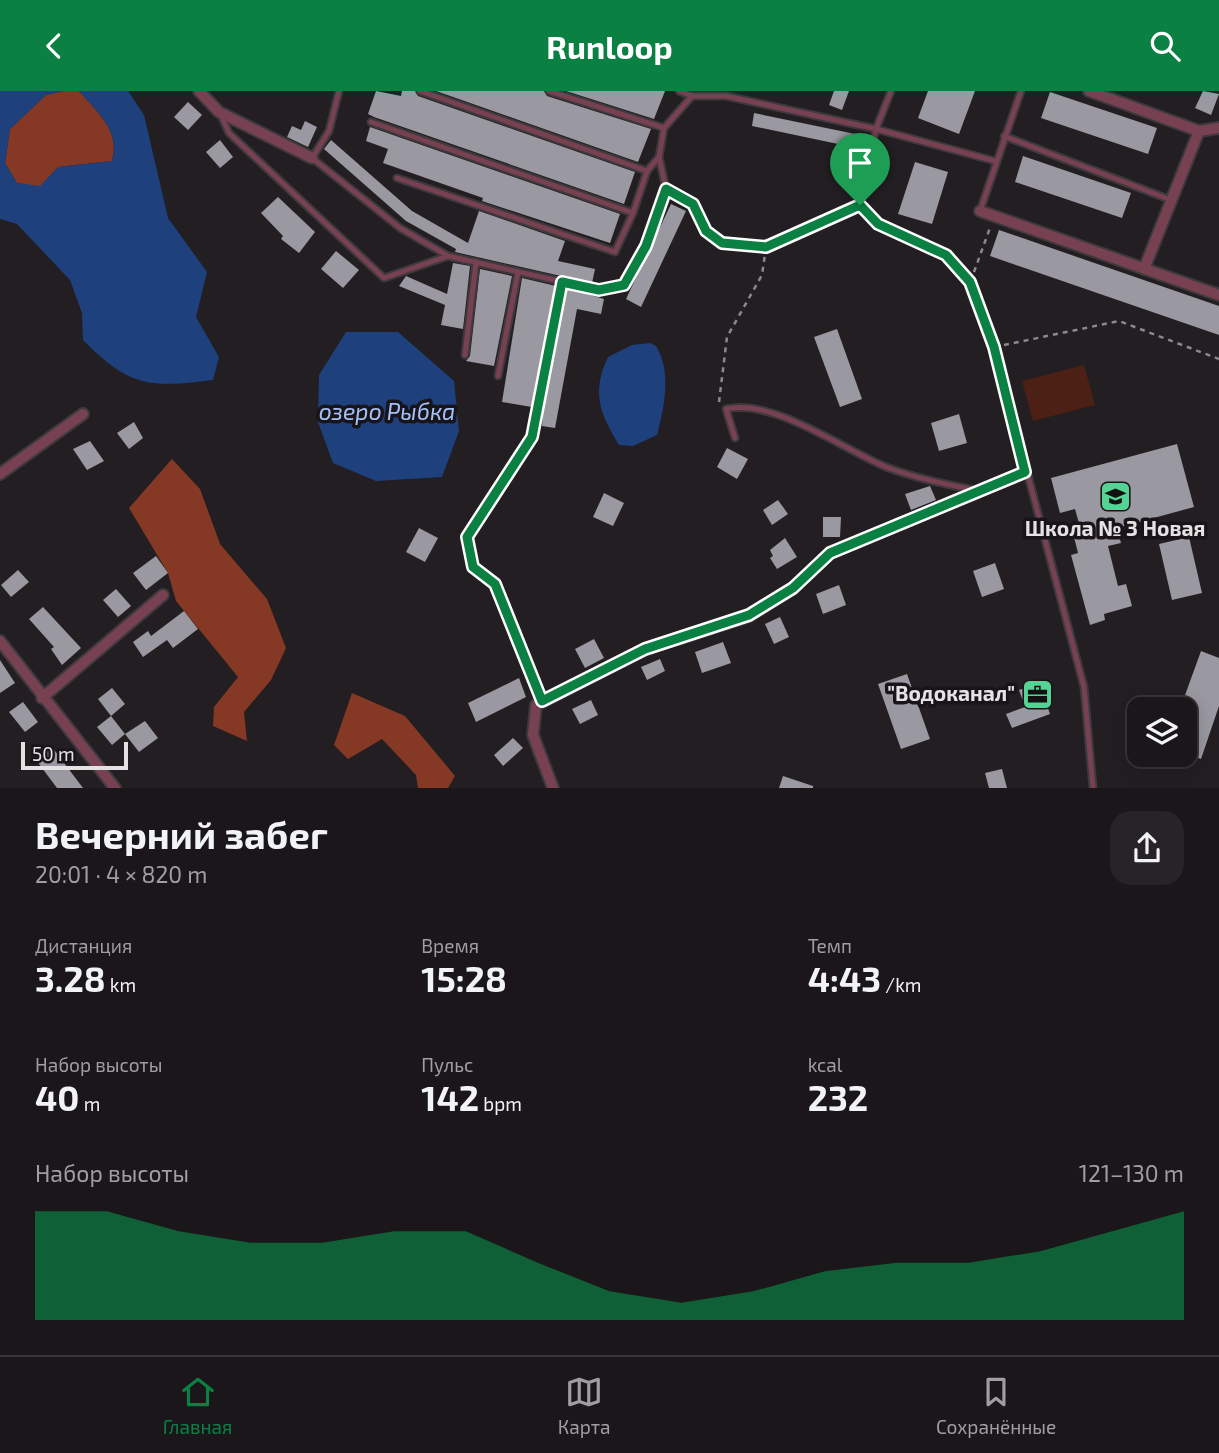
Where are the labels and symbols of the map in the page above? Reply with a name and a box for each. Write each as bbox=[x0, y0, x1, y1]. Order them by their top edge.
pin bbox=[830, 133, 890, 205]
water label: озеро Рыбка bbox=[319, 397, 455, 425]
school or university icon: Школа № 3 Новая bbox=[1098, 480, 1132, 514]
place label: Школа № 3 Новая bbox=[1025, 515, 1205, 540]
office icon: "Водоканал" bbox=[1021, 677, 1055, 711]
place label: "Водоканал" bbox=[887, 680, 1015, 705]
scale bar bbox=[21, 739, 128, 771]

